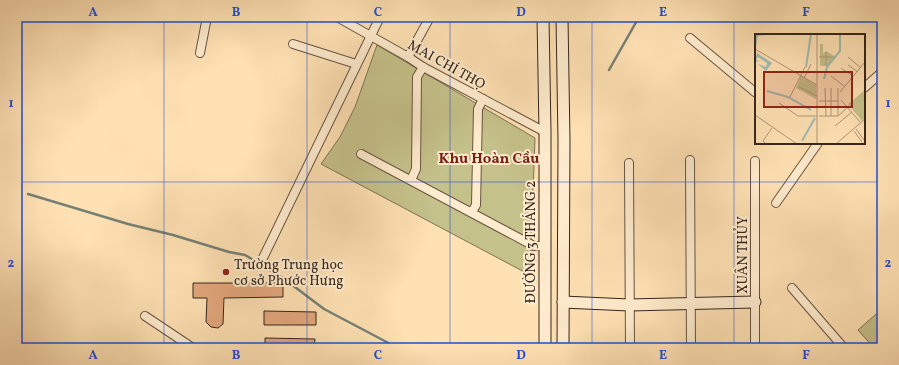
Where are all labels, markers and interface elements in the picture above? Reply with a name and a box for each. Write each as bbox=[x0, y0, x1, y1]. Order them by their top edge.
text: A bbox=[88, 4, 98, 22]
text: B bbox=[232, 4, 241, 22]
text: C bbox=[374, 4, 382, 22]
text: D bbox=[516, 4, 526, 22]
text: E bbox=[659, 4, 667, 22]
text: F bbox=[802, 4, 810, 22]
inset map bbox=[755, 34, 865, 144]
street label: MAI CHÍ THỌ bbox=[404, 36, 489, 95]
text: 1 bbox=[8, 95, 14, 113]
text: 1 bbox=[885, 95, 891, 113]
district label: Khu Hoàn Cầu bbox=[439, 149, 539, 170]
street label: ĐƯỜNG 3 THÁNG 2 bbox=[521, 181, 541, 303]
street label: XUÂN THỦY bbox=[733, 216, 753, 294]
text: 2 bbox=[8, 255, 15, 273]
text: 2 bbox=[885, 255, 892, 273]
place label: Trường Trung học cơ sở Phước Hưng bbox=[234, 256, 343, 291]
marker: Trường Trung học cơ sở Phước Hưng bbox=[221, 267, 231, 277]
text: A bbox=[88, 347, 98, 365]
text: B bbox=[232, 347, 241, 365]
text: C bbox=[374, 347, 382, 365]
text: D bbox=[516, 347, 526, 365]
text: E bbox=[659, 347, 667, 365]
text: F bbox=[802, 347, 810, 365]

